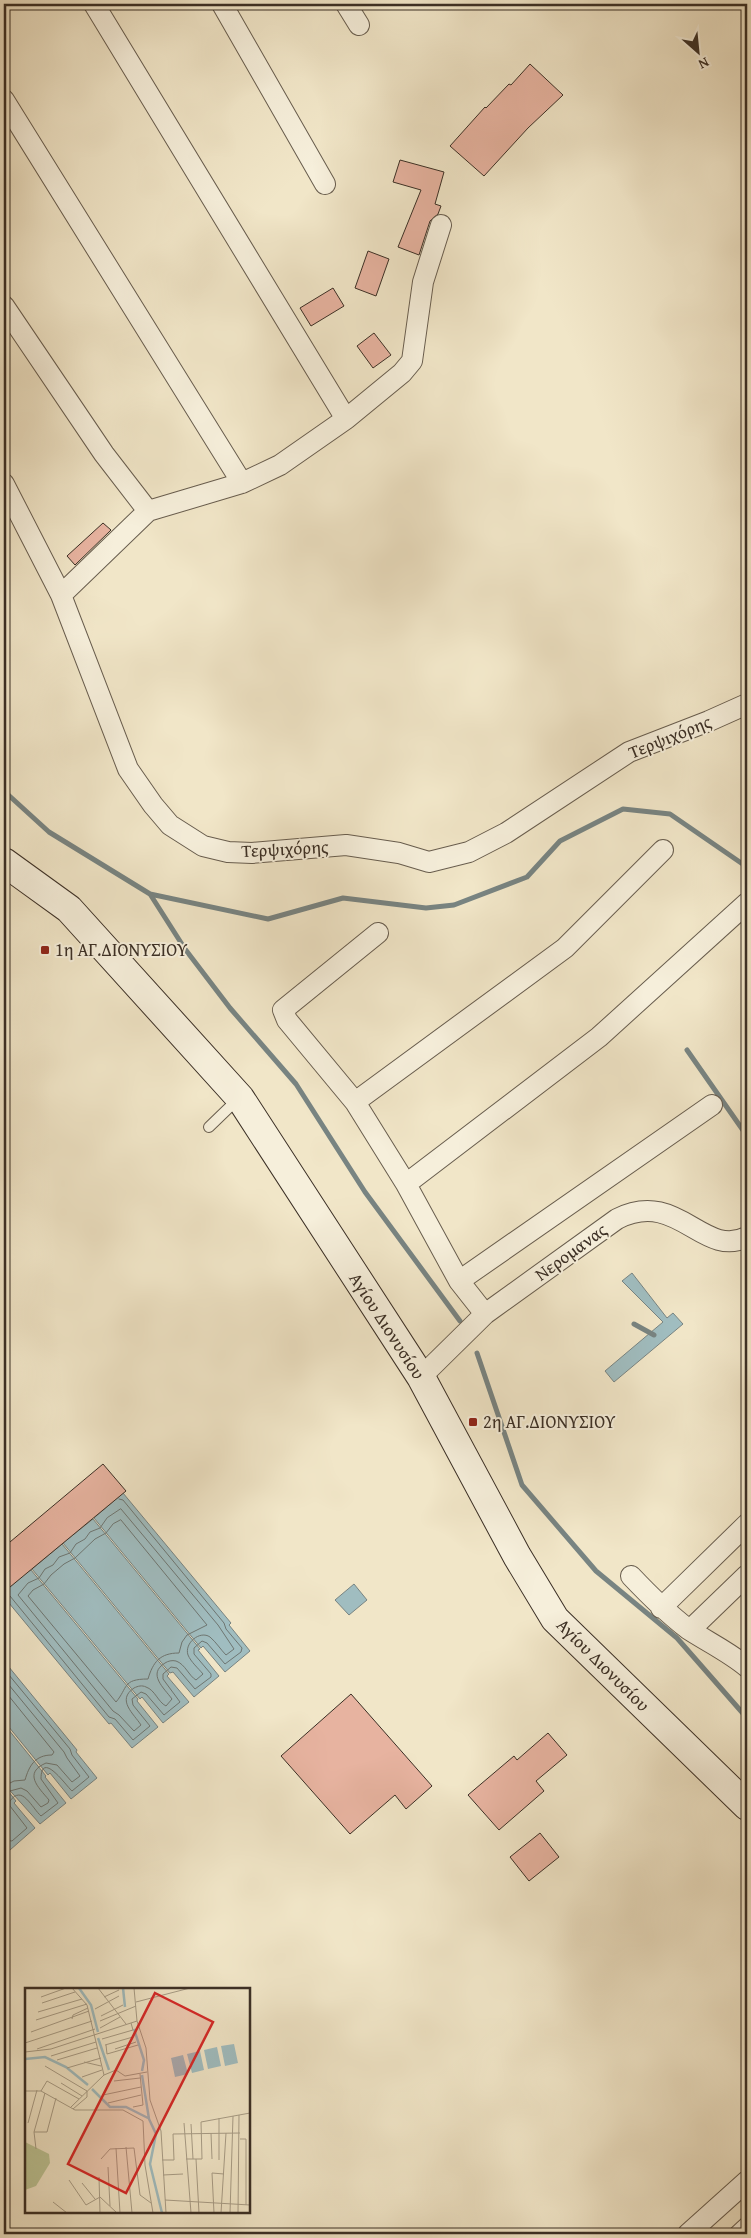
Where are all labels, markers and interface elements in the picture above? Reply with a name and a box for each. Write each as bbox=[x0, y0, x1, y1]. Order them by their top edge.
north arrow bbox=[674, 28, 724, 78]
text: N bbox=[695, 53, 713, 75]
street label: Τερψιχόρης bbox=[624, 708, 716, 765]
street label: Τερψιχόρης bbox=[241, 833, 330, 864]
place label: 1η ΑΓ.ΔΙΟΝΥΣΙΟΥ bbox=[55, 936, 188, 963]
marker: 1η ΑΓ.ΔΙΟΝΥΣΙΟΥ bbox=[39, 944, 51, 956]
street label: Νερομανας bbox=[529, 1216, 613, 1287]
street label: Αγίου Διονυσίου bbox=[343, 1267, 432, 1384]
place label: 2η ΑΓ.ΔΙΟΝΥΣΙΟΥ bbox=[483, 1408, 616, 1435]
marker: 2η ΑΓ.ΔΙΟΝΥΣΙΟΥ bbox=[467, 1416, 479, 1428]
street label: Αγίου Διονυσίου bbox=[550, 1612, 656, 1718]
inset map bbox=[25, 1988, 250, 2213]

